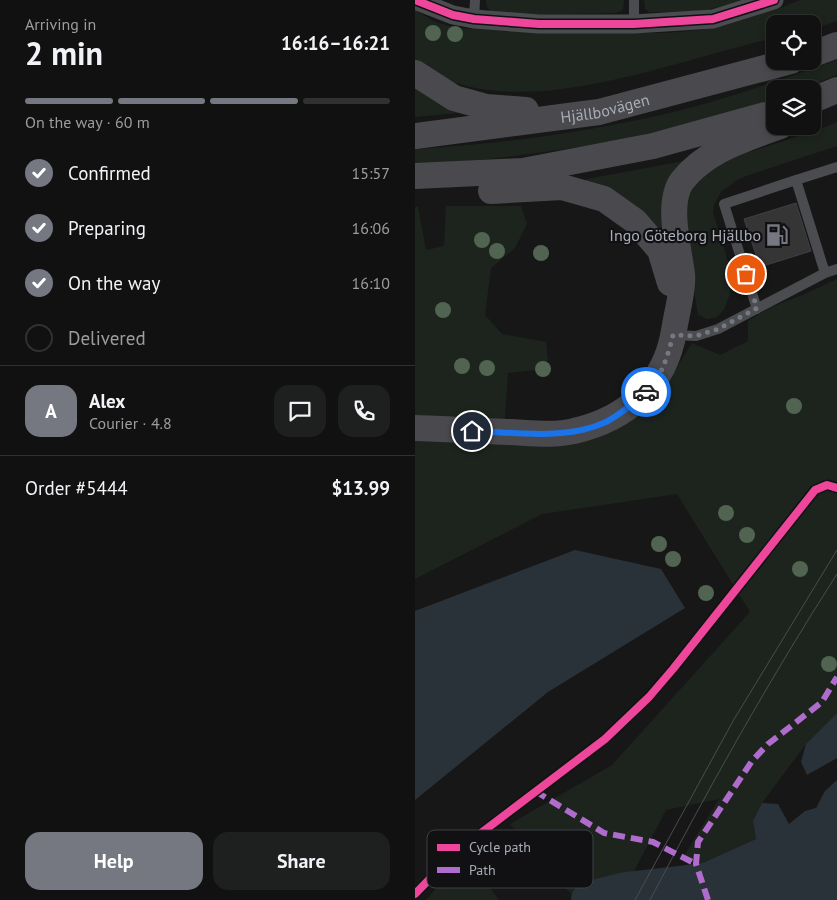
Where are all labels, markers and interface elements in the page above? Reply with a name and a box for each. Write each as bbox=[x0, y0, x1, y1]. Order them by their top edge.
text: Arriving in bbox=[25, 14, 96, 34]
map controls bbox=[766, 15, 821, 135]
button: locate bbox=[766, 15, 821, 70]
text: 16:16–16:21 bbox=[281, 31, 390, 55]
text: 2 min bbox=[25, 32, 103, 74]
button: layers bbox=[766, 80, 821, 135]
street label: Hjällbovägen bbox=[559, 89, 652, 127]
text: On the way · 60 m bbox=[25, 112, 150, 132]
icon: check bbox=[25, 159, 53, 187]
text: Confirmed bbox=[68, 161, 151, 185]
text: 15:57 bbox=[352, 163, 390, 183]
icon: check bbox=[25, 214, 53, 242]
text: Preparing bbox=[68, 216, 146, 240]
text: 16:06 bbox=[352, 218, 390, 238]
fuel station icon: Ingo Göteborg Hjällbo bbox=[764, 222, 790, 248]
place label: Ingo Göteborg Hjällbo bbox=[609, 225, 761, 245]
pin bbox=[725, 253, 767, 295]
icon: bag bbox=[732, 260, 760, 288]
icon: check bbox=[25, 269, 53, 297]
text: On the way bbox=[68, 271, 160, 295]
text: 16:10 bbox=[352, 273, 390, 293]
text: Delivered bbox=[68, 326, 146, 350]
courier bbox=[621, 367, 671, 417]
icon: car bbox=[632, 378, 660, 406]
button: chat bbox=[274, 385, 326, 437]
button: phone bbox=[338, 385, 390, 437]
text: Alex bbox=[89, 389, 125, 413]
text: A bbox=[45, 399, 57, 423]
pin bbox=[451, 410, 493, 452]
text: Courier · 4.8 bbox=[89, 413, 172, 433]
icon: home bbox=[458, 417, 486, 445]
text: Order #5444 bbox=[25, 476, 128, 500]
text: $13.99 bbox=[331, 476, 390, 500]
legend bbox=[427, 830, 593, 888]
button: Help bbox=[25, 832, 203, 890]
button: Share bbox=[213, 832, 390, 890]
text: Cycle path bbox=[469, 838, 531, 856]
text: Path bbox=[469, 861, 496, 879]

